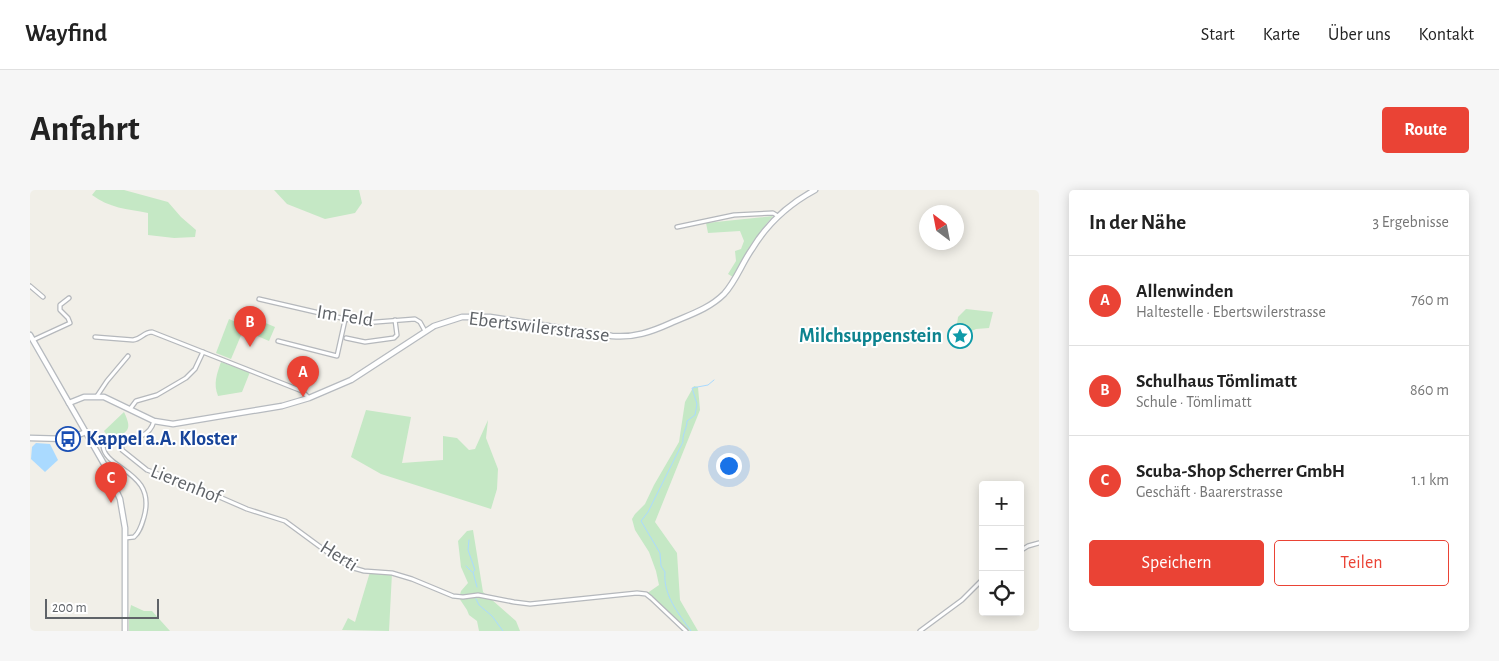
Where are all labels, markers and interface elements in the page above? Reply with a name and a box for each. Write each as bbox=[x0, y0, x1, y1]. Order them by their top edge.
text: Wayfind bbox=[25, 22, 107, 46]
text: Start bbox=[1201, 26, 1235, 44]
text: Karte bbox=[1263, 26, 1300, 44]
text: Über uns bbox=[1328, 26, 1391, 44]
text: Kontakt bbox=[1419, 26, 1474, 44]
button: Route bbox=[1382, 107, 1469, 153]
text: Anfahrt bbox=[30, 112, 140, 147]
north arrow bbox=[919, 205, 964, 250]
text: In der Nähe bbox=[1089, 212, 1186, 233]
text: 3 Ergebnisse bbox=[1372, 214, 1449, 230]
text: Allenwinden bbox=[1136, 282, 1234, 301]
text: A bbox=[1100, 292, 1110, 308]
text: 760 m bbox=[1411, 292, 1449, 308]
street label: Im Feld bbox=[315, 302, 375, 330]
text: Haltestelle · Ebertswilerstrasse bbox=[1136, 304, 1326, 320]
pin: B bbox=[234, 306, 266, 347]
street label: Ebertswilerstrasse bbox=[468, 308, 610, 346]
place icon: Milchsuppenstein bbox=[947, 323, 973, 349]
place label: Milchsuppenstein bbox=[799, 326, 942, 346]
pin: A bbox=[287, 356, 319, 397]
text: Schulhaus Tömlimatt bbox=[1136, 372, 1297, 391]
text: B bbox=[1100, 382, 1110, 398]
text: 860 m bbox=[1410, 382, 1449, 398]
text: Schule · Tömlimatt bbox=[1136, 394, 1252, 410]
bus stop icon: Kappel a.A. Kloster bbox=[55, 426, 81, 452]
place label: Kappel a.A. Kloster bbox=[86, 429, 237, 449]
your location bbox=[716, 453, 742, 479]
street label: Lierenhof bbox=[148, 461, 225, 508]
pin: C bbox=[95, 462, 127, 503]
text: Scuba-Shop Scherrer GmbH bbox=[1136, 462, 1345, 481]
text: C bbox=[1101, 472, 1109, 488]
text: 1.1 km bbox=[1412, 472, 1449, 488]
map controls bbox=[979, 481, 1024, 616]
button: + bbox=[979, 481, 1024, 526]
text: Geschäft · Baarerstrasse bbox=[1136, 484, 1283, 500]
button: − bbox=[979, 526, 1024, 571]
street label: Herti bbox=[317, 537, 361, 575]
button: Speichern bbox=[1089, 540, 1264, 586]
button: Teilen bbox=[1274, 540, 1449, 586]
button: locate bbox=[979, 571, 1024, 616]
scale bar bbox=[45, 596, 159, 619]
text: 200 m bbox=[52, 601, 87, 615]

